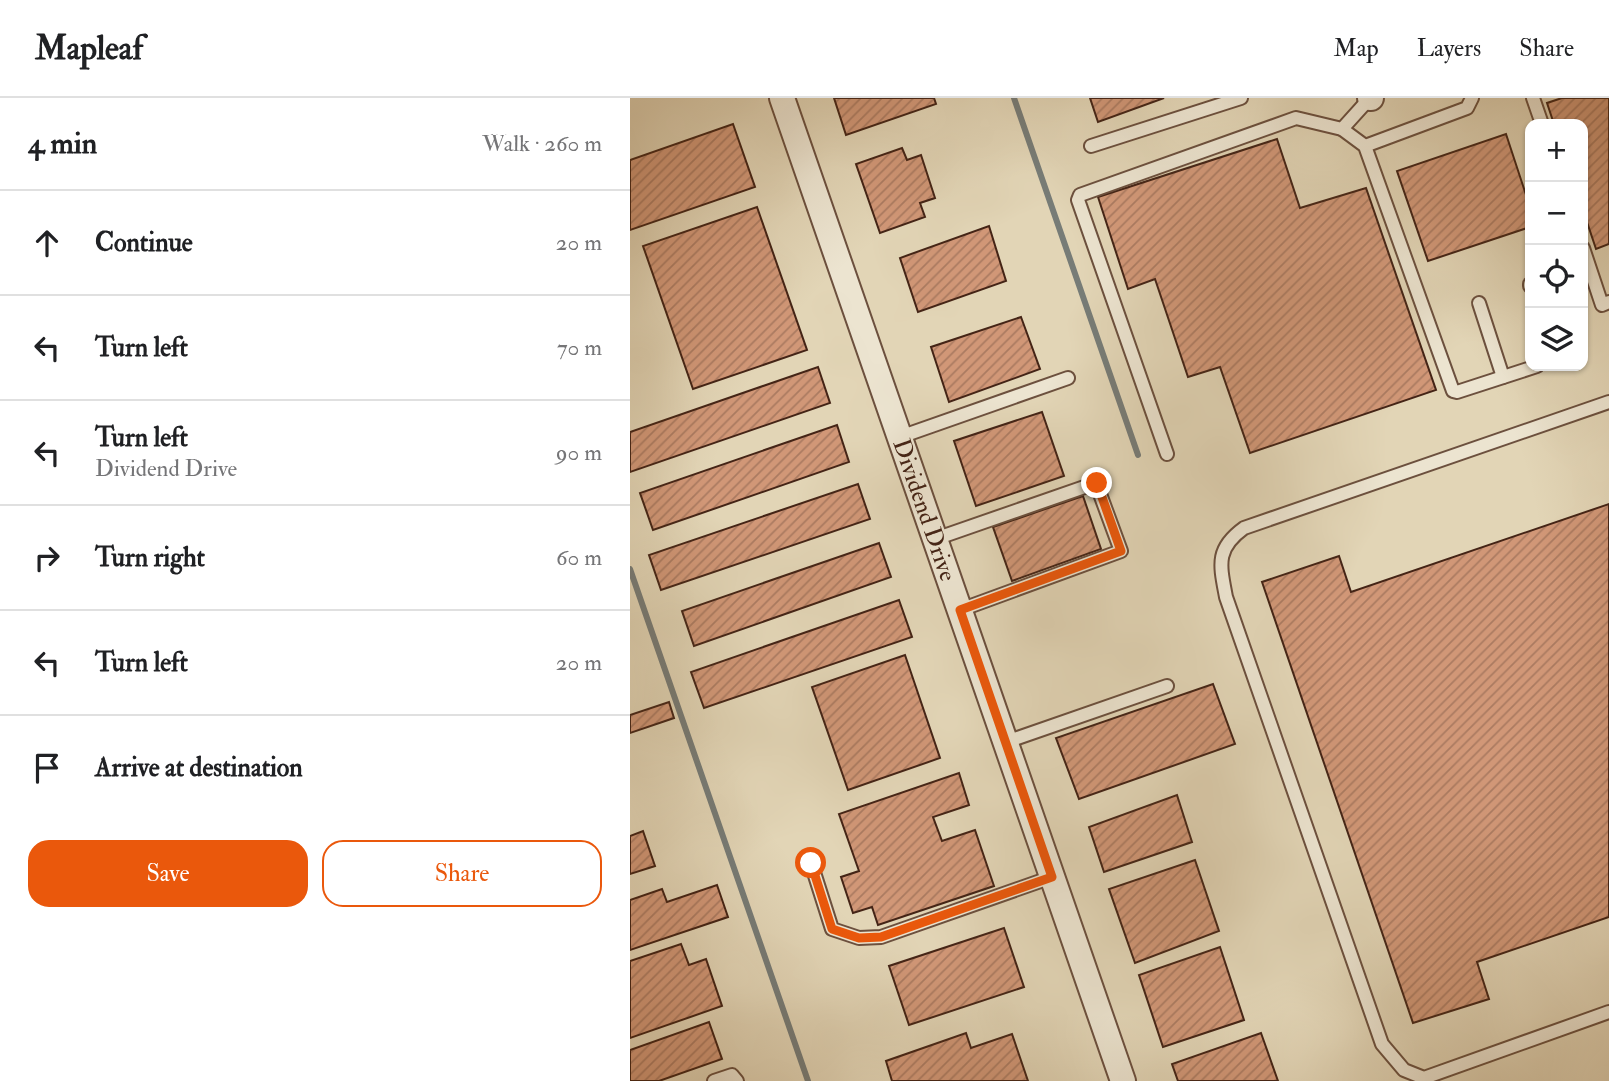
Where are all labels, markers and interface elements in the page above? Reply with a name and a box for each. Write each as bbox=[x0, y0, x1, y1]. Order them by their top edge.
text: Mapleaf bbox=[35, 28, 143, 69]
text: Map bbox=[1334, 33, 1379, 64]
text: Layers bbox=[1417, 33, 1481, 64]
text: Share bbox=[1519, 33, 1574, 64]
map controls bbox=[1525, 119, 1588, 371]
button: + bbox=[1525, 119, 1588, 182]
text: 4 min bbox=[28, 125, 97, 162]
text: Walk · 260 m bbox=[482, 129, 602, 158]
button: − bbox=[1525, 182, 1588, 245]
icon: ahead bbox=[28, 224, 66, 262]
text: Continue bbox=[95, 227, 193, 259]
text: 20 m bbox=[556, 228, 602, 257]
button: locate bbox=[1525, 245, 1588, 308]
button: layers bbox=[1525, 308, 1588, 371]
icon: left bbox=[28, 329, 66, 367]
text: Turn left bbox=[95, 332, 188, 364]
text: 70 m bbox=[557, 333, 602, 362]
text: Turn left bbox=[95, 422, 188, 454]
icon: left bbox=[28, 434, 66, 472]
street label: Dividend Drive bbox=[885, 435, 963, 585]
text: 90 m bbox=[556, 438, 602, 467]
text: Dividend Drive bbox=[95, 454, 237, 483]
route end bbox=[1081, 467, 1112, 498]
icon: right bbox=[28, 539, 66, 577]
text: Turn right bbox=[95, 542, 205, 574]
text: 60 m bbox=[556, 543, 602, 572]
icon: left bbox=[28, 644, 66, 682]
text: Turn left bbox=[95, 647, 188, 679]
text: 20 m bbox=[556, 648, 602, 677]
icon: arrive bbox=[28, 749, 66, 787]
text: Arrive at destination bbox=[95, 752, 303, 784]
button: Save bbox=[28, 840, 308, 907]
button: Share bbox=[322, 840, 602, 907]
route start bbox=[795, 847, 826, 878]

